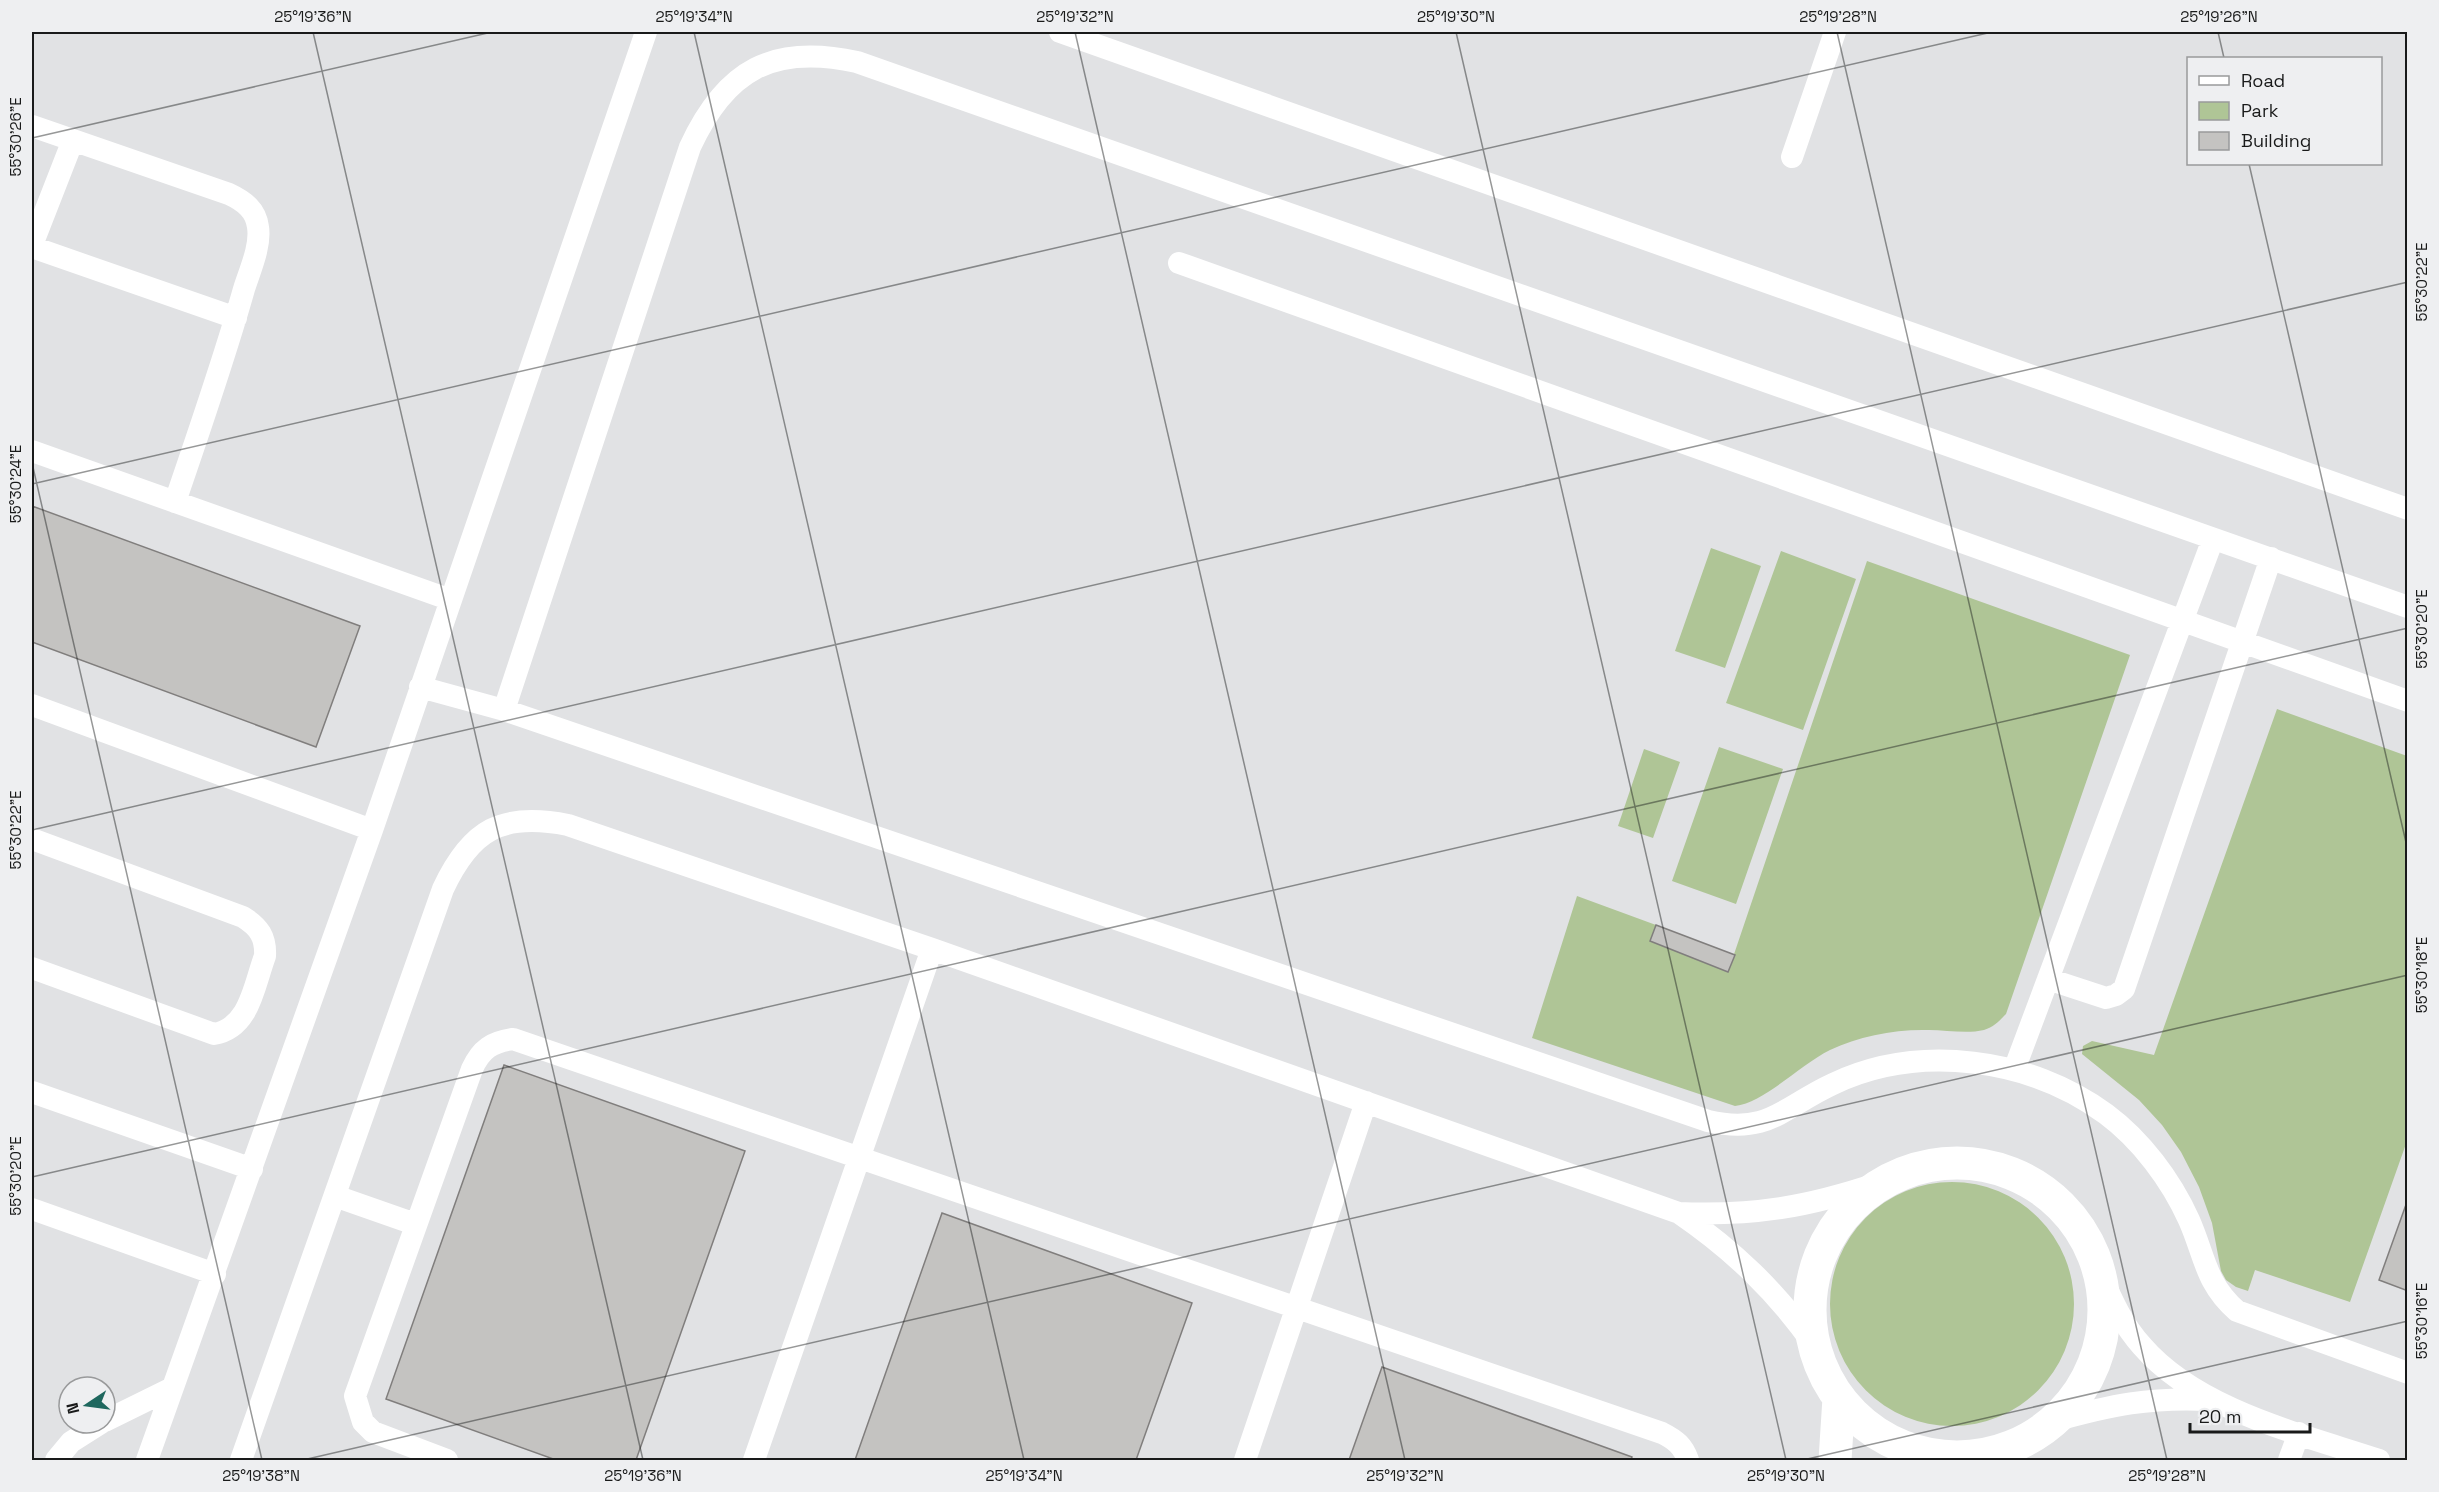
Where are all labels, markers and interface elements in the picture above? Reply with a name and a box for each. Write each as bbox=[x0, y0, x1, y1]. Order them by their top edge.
text: 25°19'36"N bbox=[274, 7, 352, 26]
text: 25°19'34"N bbox=[655, 7, 733, 26]
text: 25°19'32"N bbox=[1036, 7, 1114, 26]
text: 25°19'30"N bbox=[1417, 7, 1495, 26]
text: 25°19'28"N bbox=[1799, 7, 1877, 26]
text: 25°19'26"N bbox=[2180, 7, 2258, 26]
legend bbox=[2187, 57, 2382, 165]
text: Road bbox=[2241, 69, 2285, 92]
text: 55°30'26"E bbox=[6, 97, 25, 177]
text: Park bbox=[2241, 99, 2279, 122]
text: Building bbox=[2241, 129, 2311, 152]
text: 55°30'22"E bbox=[2412, 242, 2431, 322]
text: 55°30'24"E bbox=[6, 445, 25, 523]
text: 55°30'20"E bbox=[2412, 589, 2431, 669]
text: 55°30'22"E bbox=[6, 790, 25, 870]
text: 55°30'18"E bbox=[2412, 937, 2431, 1013]
text: 55°30'20"E bbox=[6, 1136, 25, 1216]
text: 55°30'16"E bbox=[2412, 1283, 2431, 1359]
north arrow bbox=[57, 1375, 117, 1435]
scale bar bbox=[2190, 1396, 2310, 1434]
text: N bbox=[61, 1401, 84, 1416]
text: 20 m bbox=[2199, 1405, 2242, 1428]
text: 25°19'38"N bbox=[222, 1466, 300, 1485]
text: 25°19'36"N bbox=[604, 1466, 682, 1485]
text: 25°19'34"N bbox=[985, 1466, 1063, 1485]
text: 25°19'32"N bbox=[1366, 1466, 1444, 1485]
text: 25°19'30"N bbox=[1747, 1466, 1825, 1485]
text: 25°19'28"N bbox=[2128, 1466, 2206, 1485]

